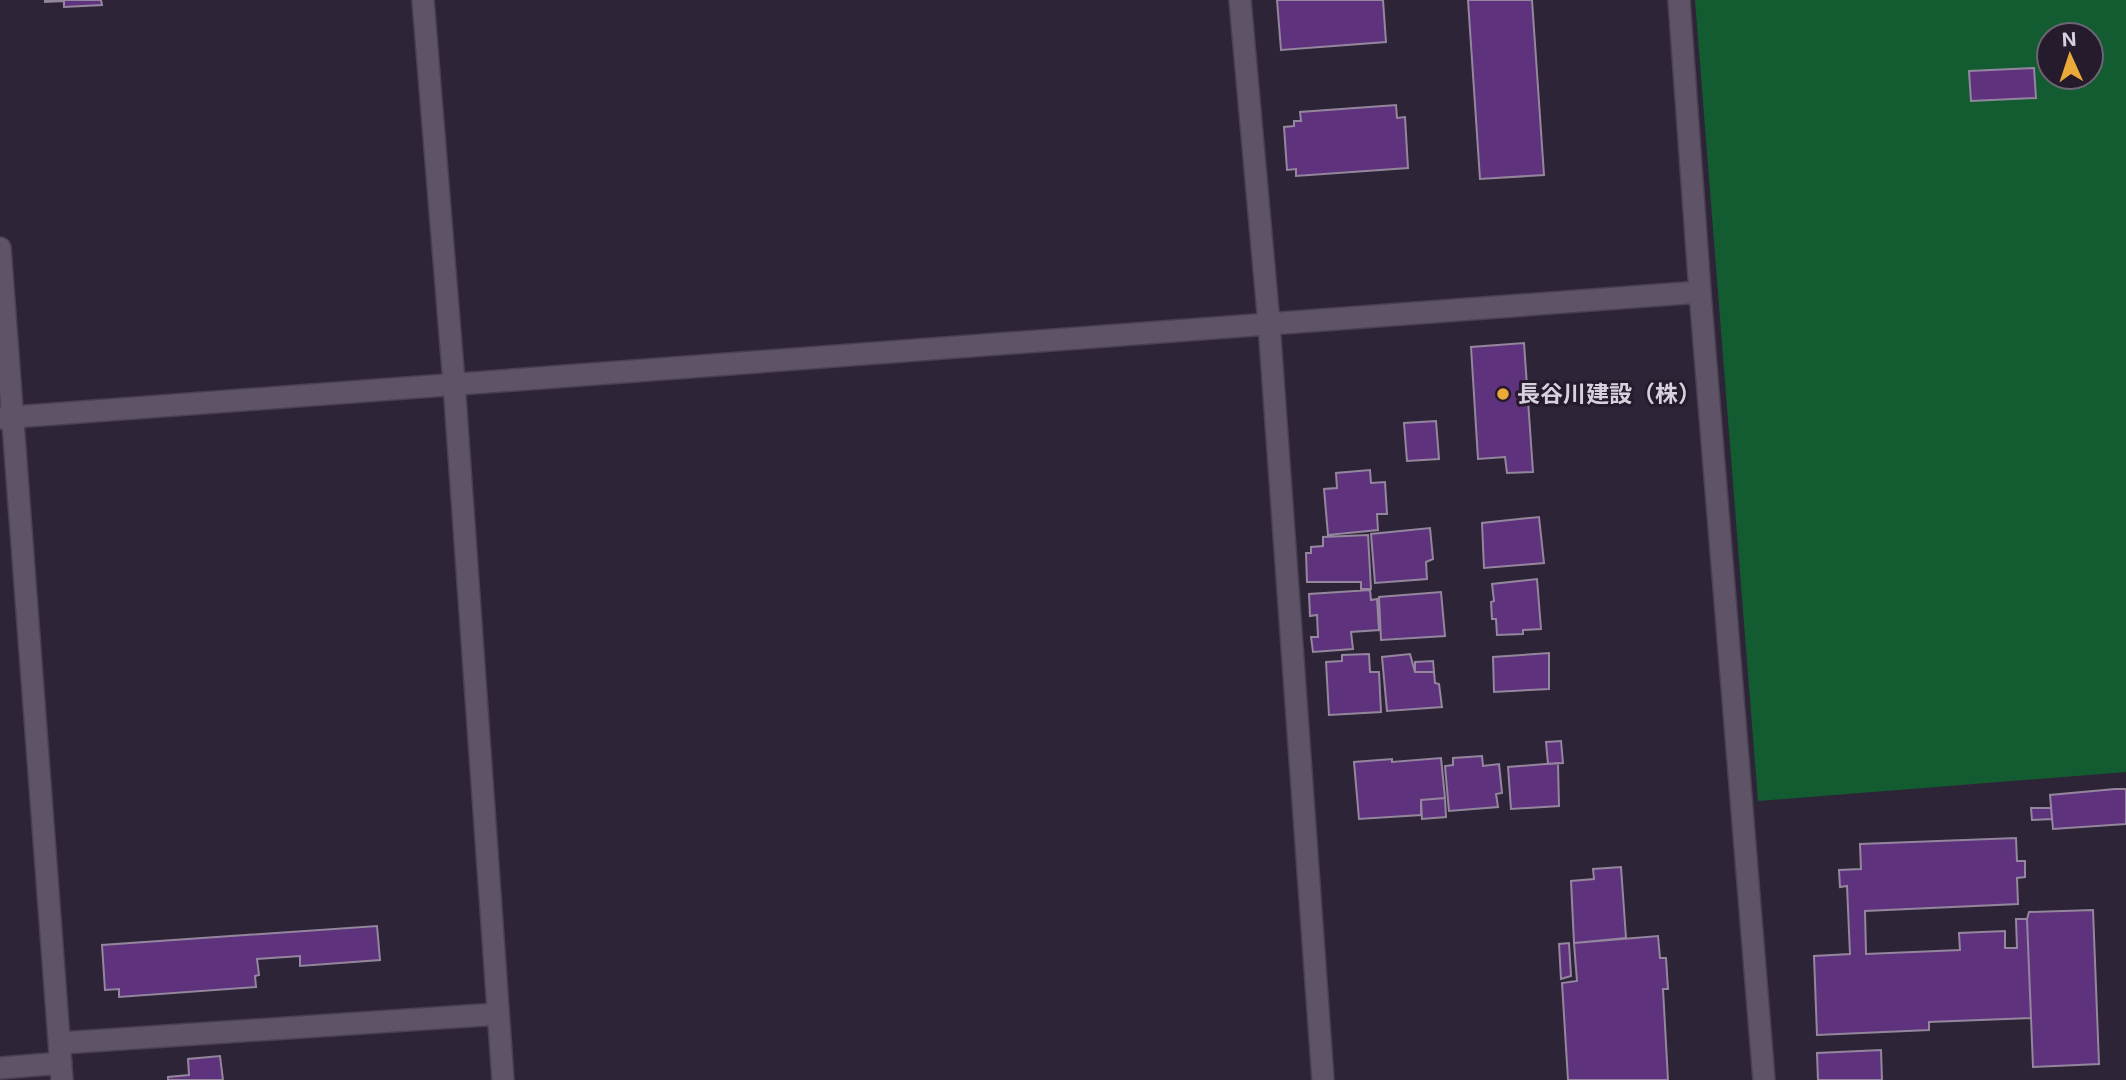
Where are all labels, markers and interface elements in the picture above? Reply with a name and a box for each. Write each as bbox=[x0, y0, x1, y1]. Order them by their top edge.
north arrow bbox=[2035, 21, 2105, 91]
text: N bbox=[2061, 28, 2077, 51]
place label: 長谷川建設（株） bbox=[1517, 380, 1701, 408]
marker: 長谷川建設（株） bbox=[1495, 386, 1511, 402]

